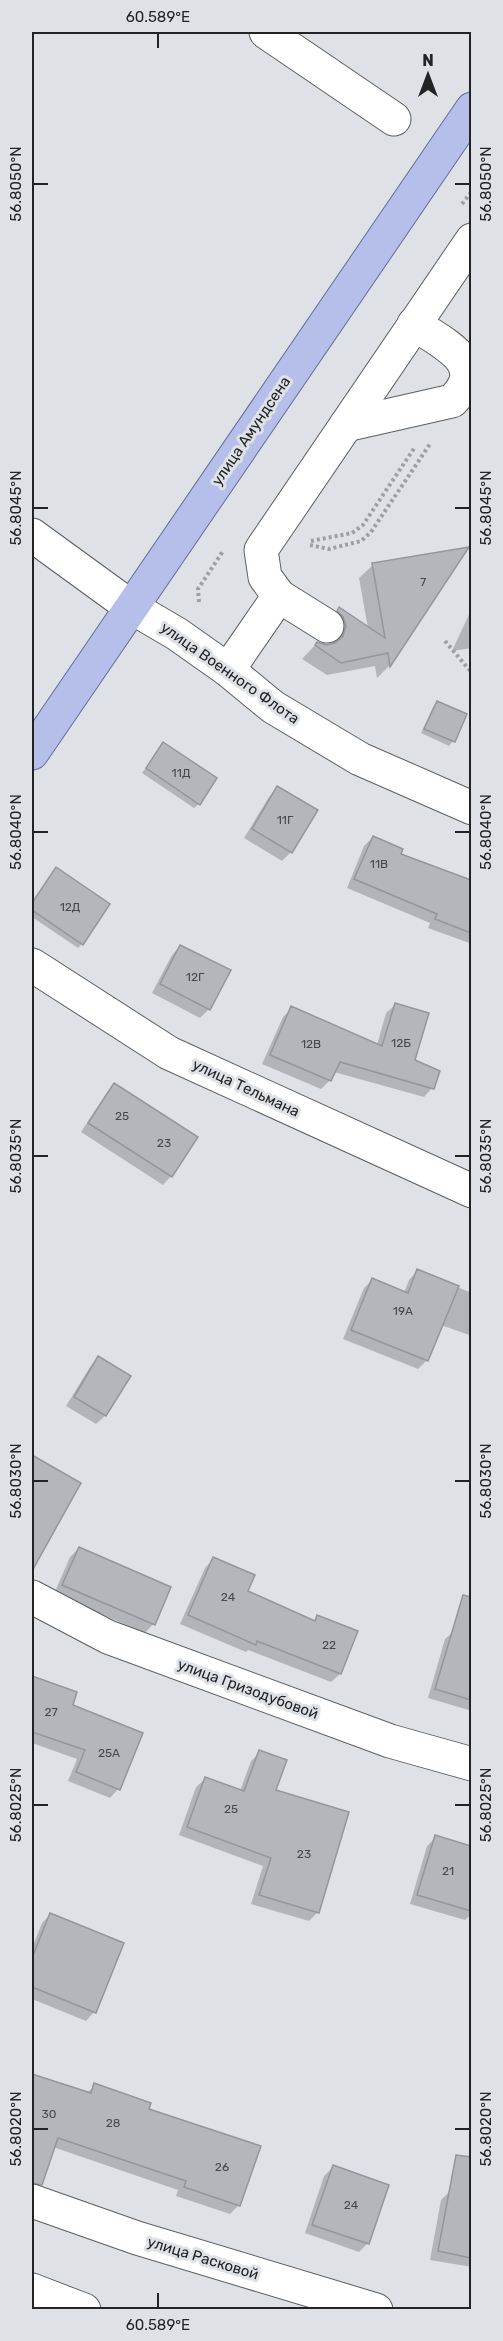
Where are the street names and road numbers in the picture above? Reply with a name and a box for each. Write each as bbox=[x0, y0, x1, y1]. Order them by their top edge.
street label: улица Амундсена bbox=[208, 373, 294, 489]
street label: улица Военного Флота bbox=[157, 618, 303, 728]
street label: улица Тельмана bbox=[190, 1055, 302, 1121]
street label: улица Гризодубовой bbox=[175, 1655, 321, 1723]
street label: улица Расковой bbox=[145, 2233, 261, 2283]

